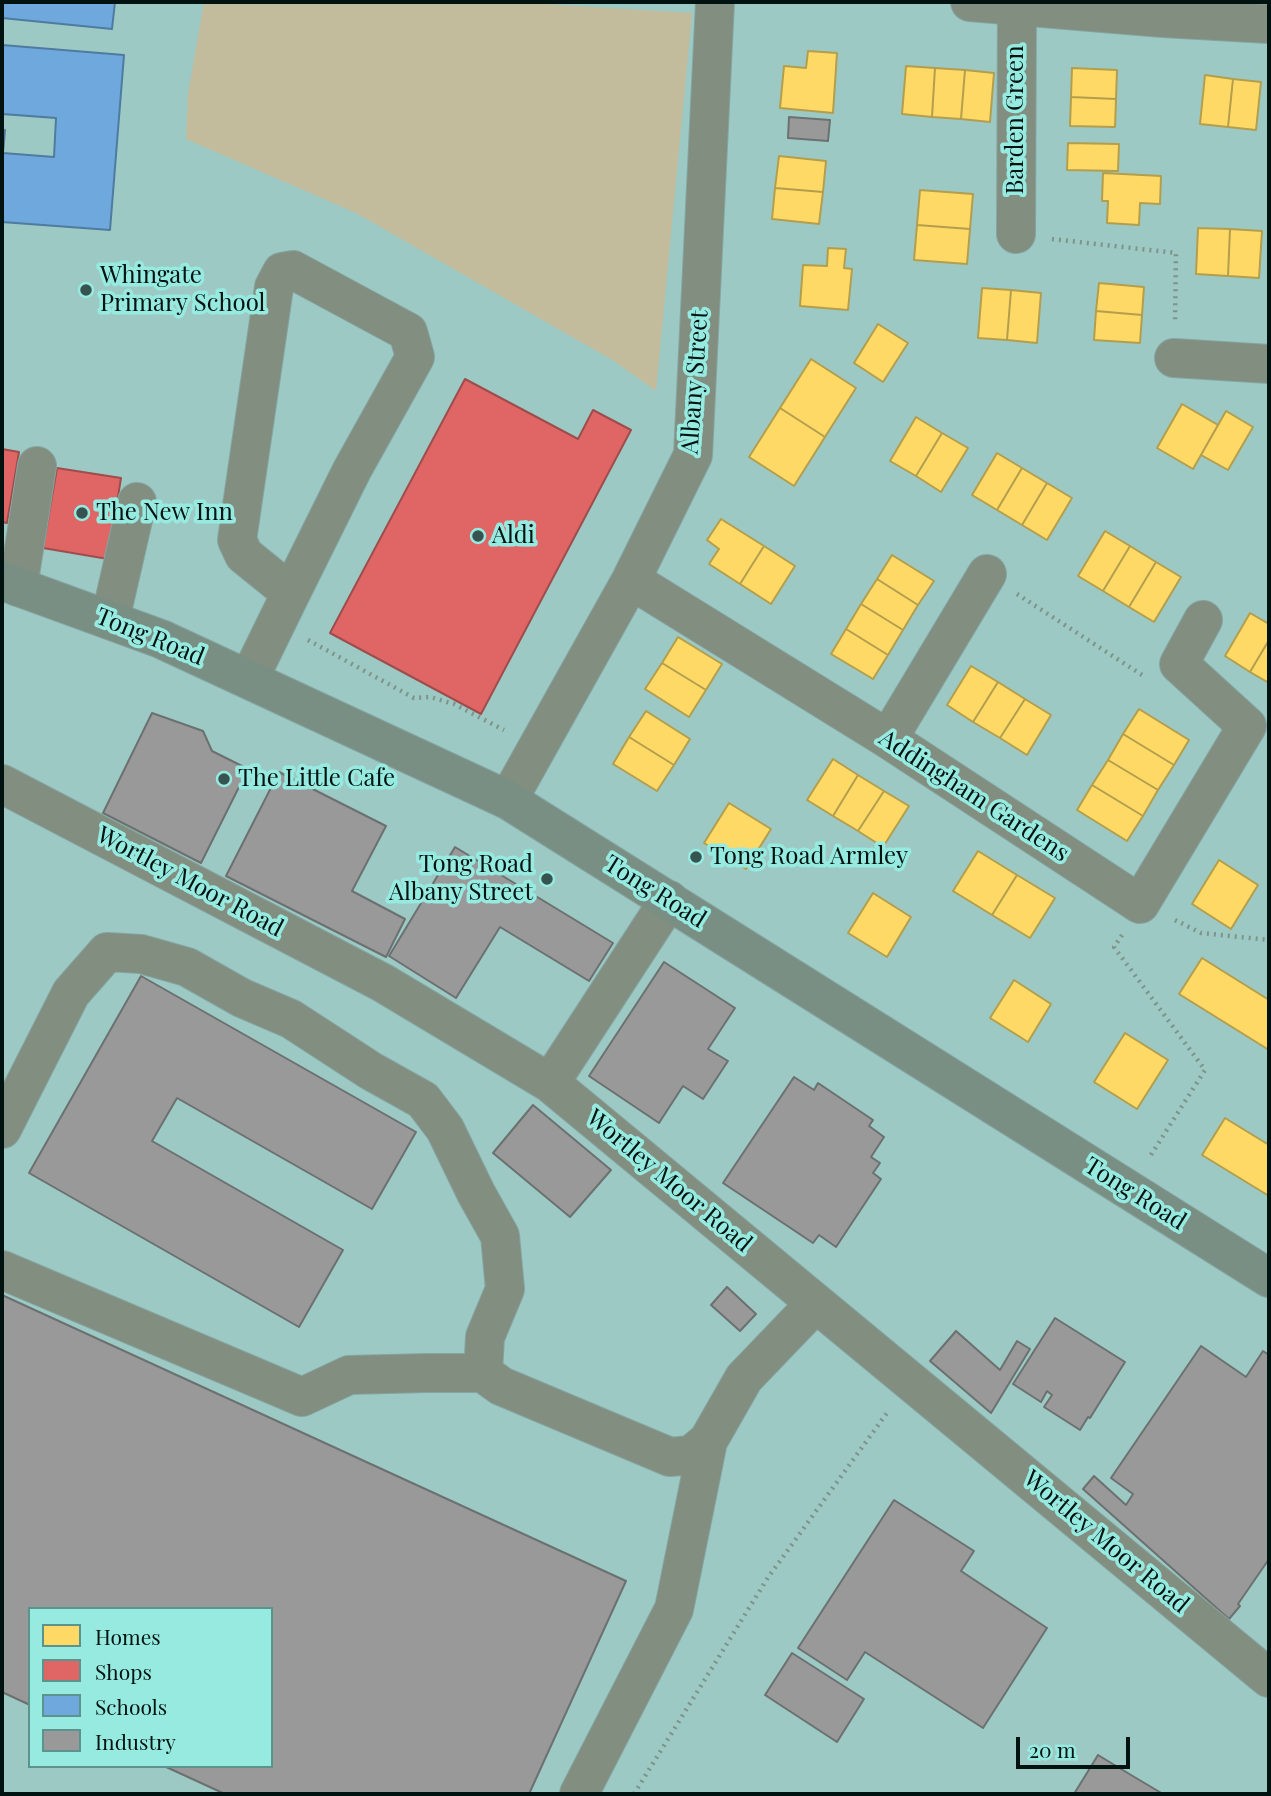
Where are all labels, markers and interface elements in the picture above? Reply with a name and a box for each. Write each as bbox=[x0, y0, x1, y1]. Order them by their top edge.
street label: Barden Green bbox=[1002, 45, 1030, 195]
place label: Whingate Primary School bbox=[100, 262, 265, 318]
marker: Whingate Primary School bbox=[78, 282, 94, 298]
street label: Albany Street bbox=[676, 309, 714, 455]
place label: The New Inn bbox=[96, 499, 233, 527]
marker: The New Inn bbox=[74, 505, 90, 521]
place label: Aldi bbox=[492, 522, 535, 550]
marker: Aldi bbox=[470, 528, 486, 544]
street label: Tong Road bbox=[92, 602, 208, 672]
street label: Addingham Gardens bbox=[874, 724, 1074, 868]
place label: The Little Cafe bbox=[238, 765, 395, 793]
marker: The Little Cafe bbox=[216, 771, 232, 787]
street label: Wortley Moor Road bbox=[92, 821, 288, 943]
place label: Tong Road Armley bbox=[710, 843, 908, 871]
street label: Tong Road bbox=[599, 849, 711, 935]
marker: Tong Road Armley bbox=[688, 849, 704, 865]
place label: Tong Road Albany Street bbox=[389, 851, 533, 907]
marker: Tong Road Albany Street bbox=[539, 871, 555, 887]
street label: Wortley Moor Road bbox=[580, 1103, 758, 1259]
street label: Tong Road bbox=[1079, 1151, 1191, 1237]
street label: Wortley Moor Road bbox=[1017, 1464, 1195, 1620]
legend bbox=[28, 1607, 273, 1768]
text: Homes bbox=[95, 1622, 161, 1650]
text: Shops bbox=[95, 1657, 152, 1685]
text: Schools bbox=[95, 1692, 167, 1720]
scale bar bbox=[1019, 1722, 1133, 1766]
text: Industry bbox=[95, 1727, 176, 1755]
text: 20 m bbox=[1029, 1735, 1076, 1763]

